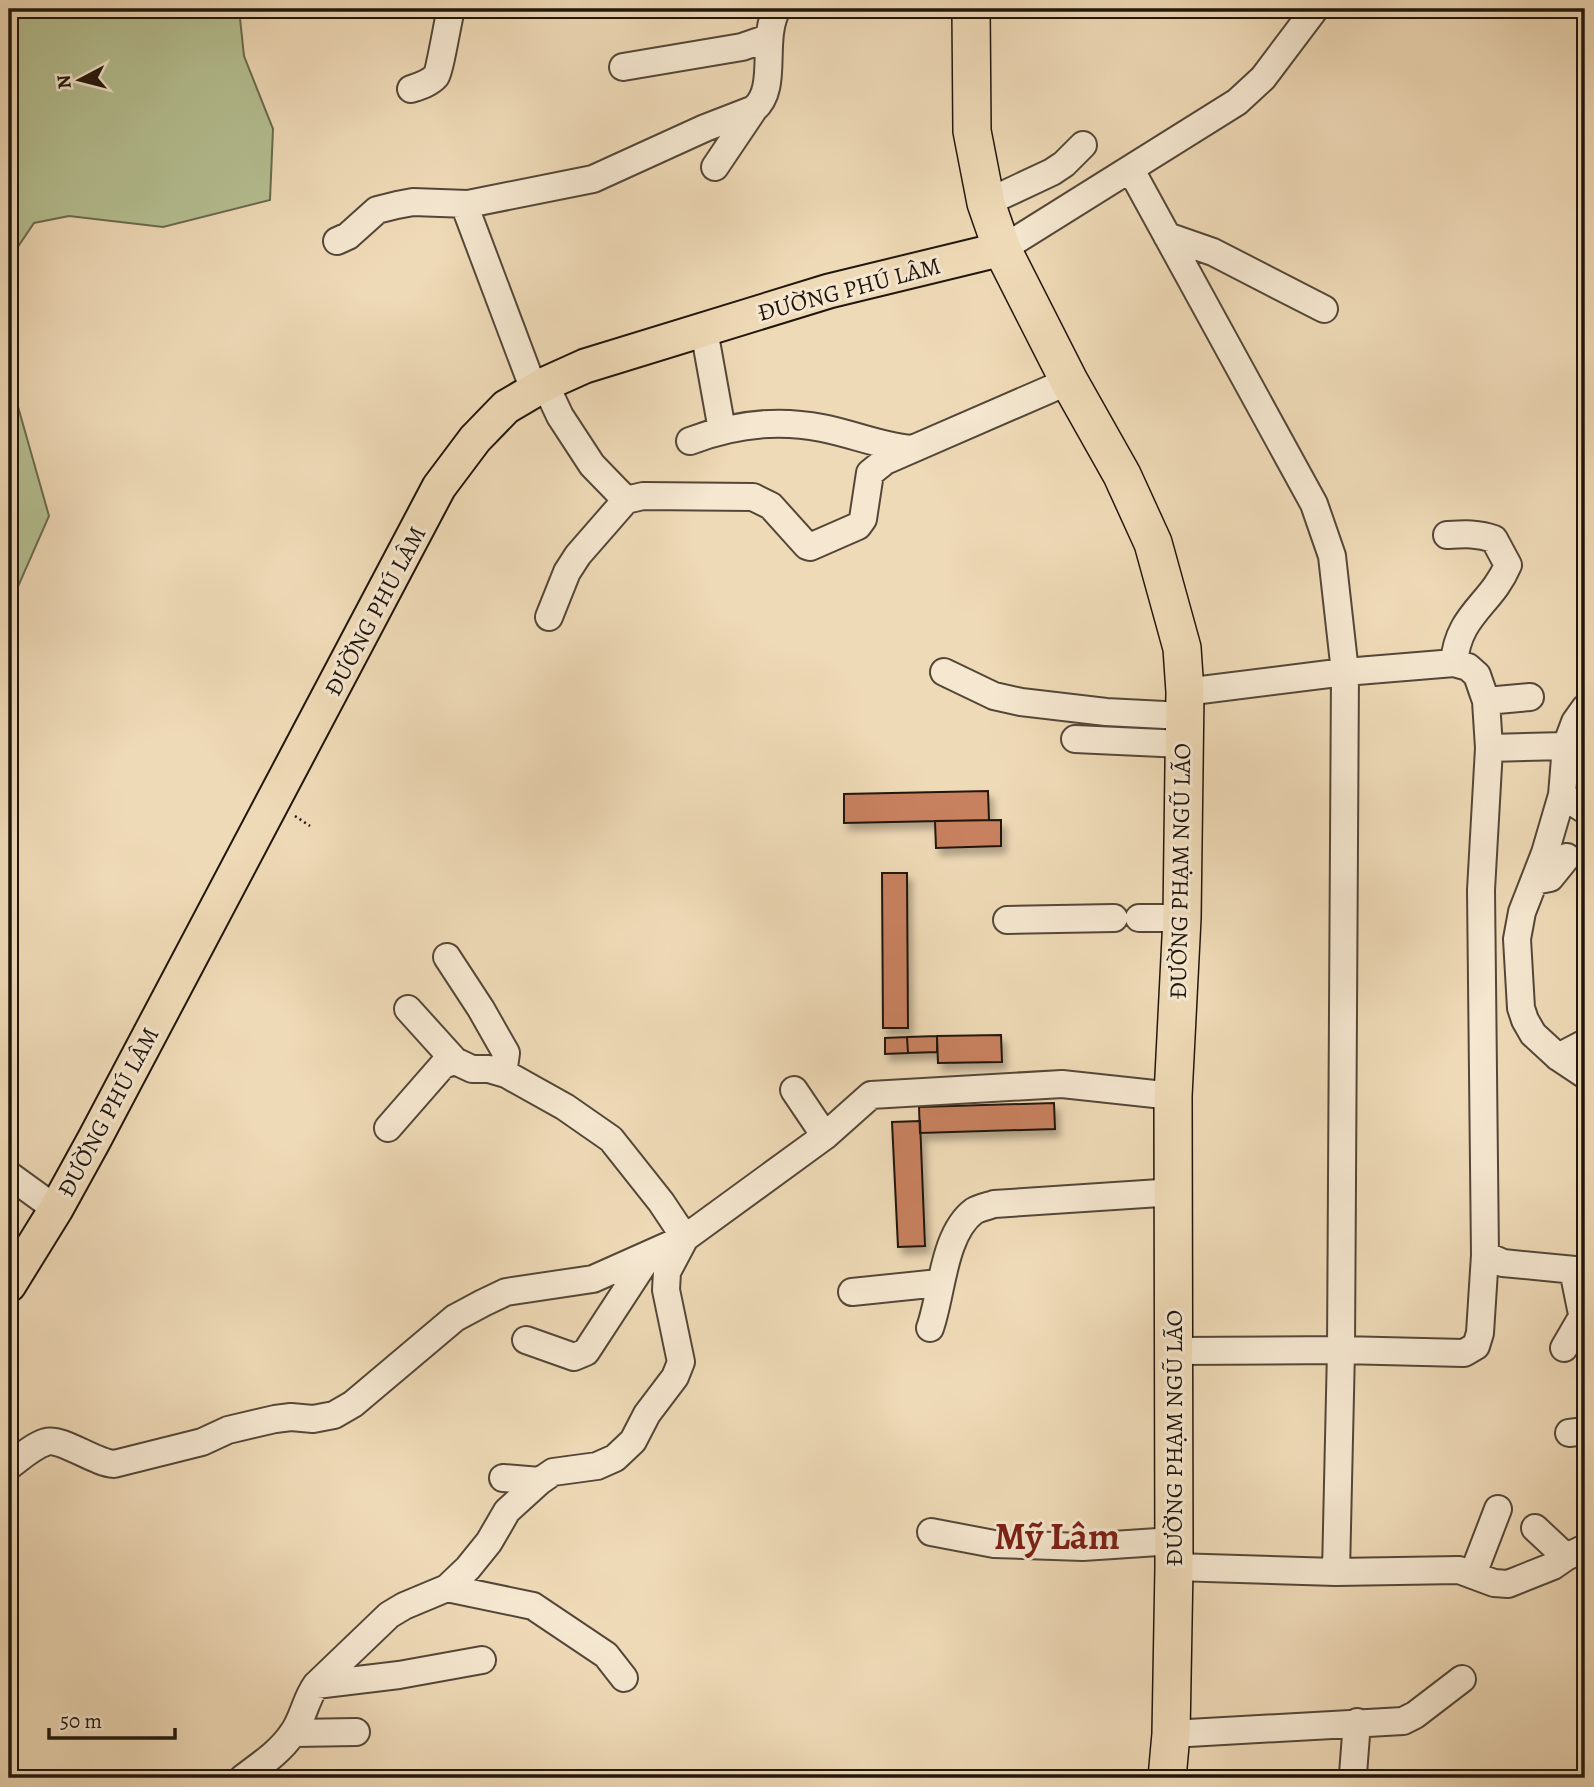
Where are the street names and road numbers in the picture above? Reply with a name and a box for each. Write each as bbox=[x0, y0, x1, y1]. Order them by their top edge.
street label: ĐƯỜNG PHÚ LÂM bbox=[754, 249, 944, 329]
street label: ĐƯỜNG PHÚ LÂM bbox=[317, 520, 433, 702]
street label: ĐƯỜNG PHẠM NGŨ LÃO bbox=[1162, 743, 1198, 999]
street label: ĐƯỜNG PHÚ LÂM bbox=[50, 1021, 166, 1203]
street label: ĐƯỜNG PHẠM NGŨ LÃO bbox=[1158, 1310, 1190, 1566]

